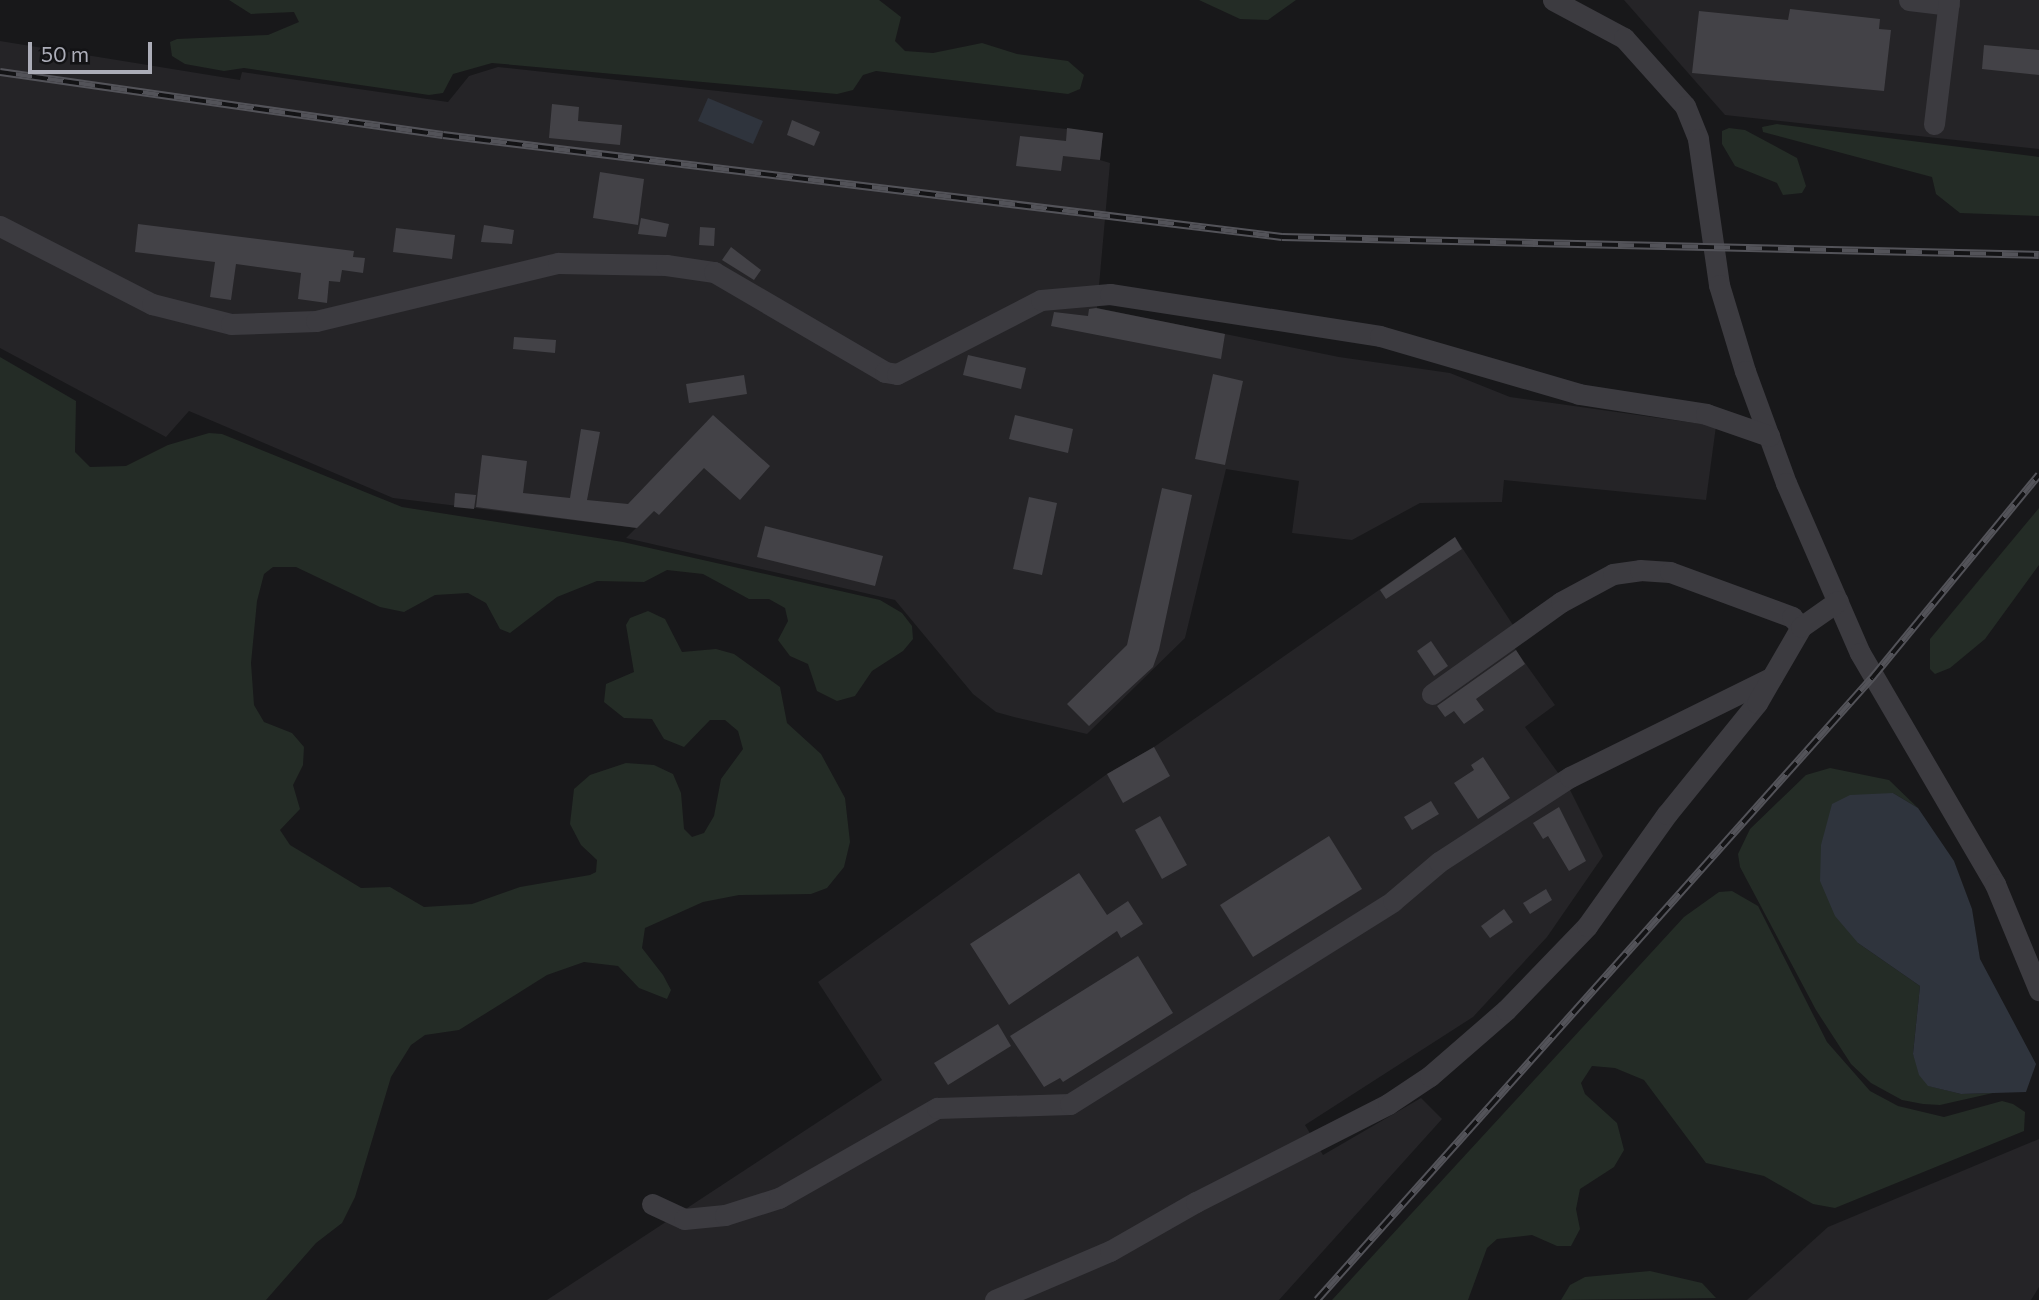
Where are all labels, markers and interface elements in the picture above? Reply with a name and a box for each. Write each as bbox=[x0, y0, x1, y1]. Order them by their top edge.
scale bar bbox=[32, 28, 156, 72]
text: 50 m bbox=[41, 41, 89, 66]

